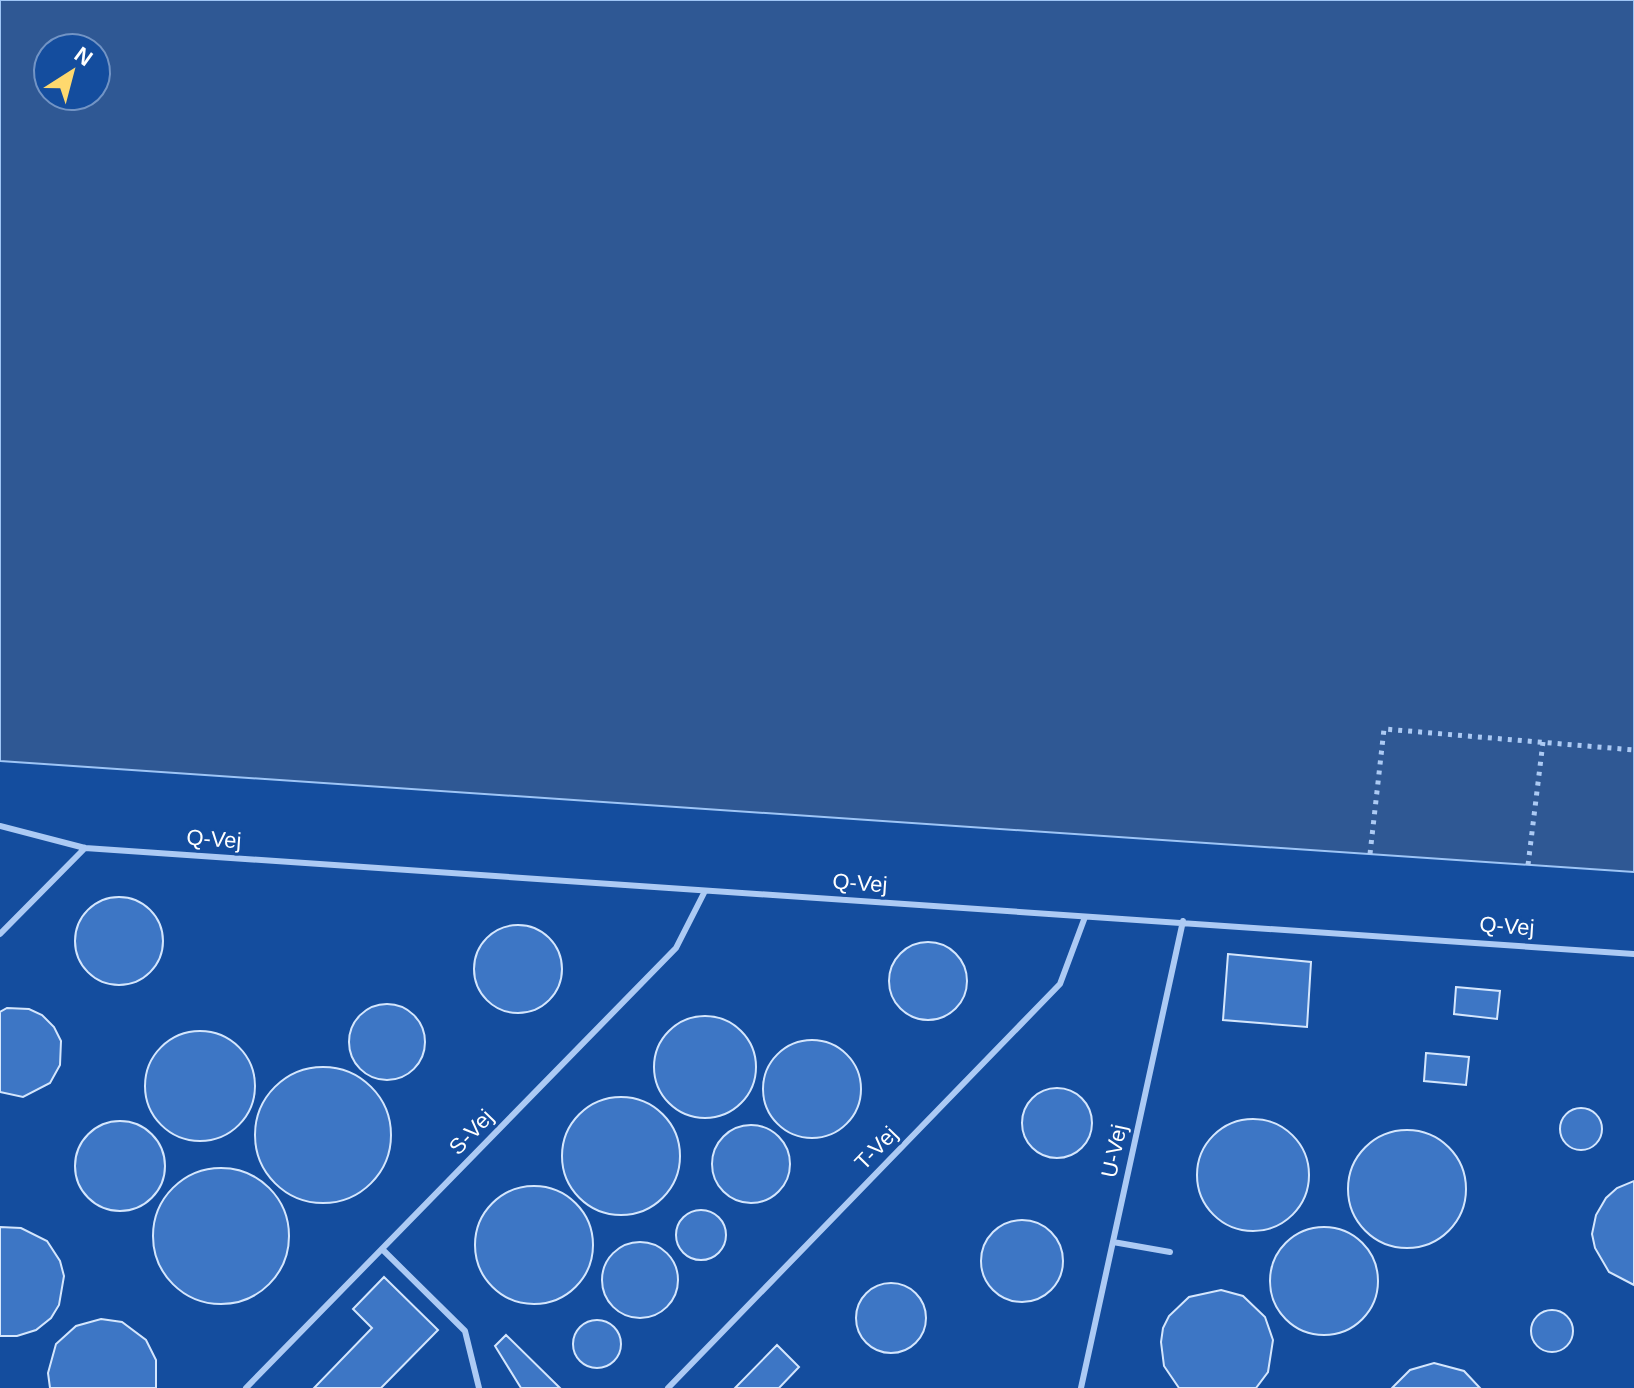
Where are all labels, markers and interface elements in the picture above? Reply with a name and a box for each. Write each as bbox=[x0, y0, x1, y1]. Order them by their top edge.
north arrow bbox=[32, 32, 112, 112]
text: N bbox=[70, 41, 97, 71]
street label: Q-Vej bbox=[186, 825, 242, 853]
street label: Q-Vej bbox=[832, 869, 888, 897]
street label: Q-Vej bbox=[1479, 912, 1535, 940]
street label: S-Vej bbox=[444, 1104, 498, 1160]
street label: T-Vej bbox=[850, 1121, 902, 1175]
street label: U-Vej bbox=[1096, 1122, 1132, 1180]

